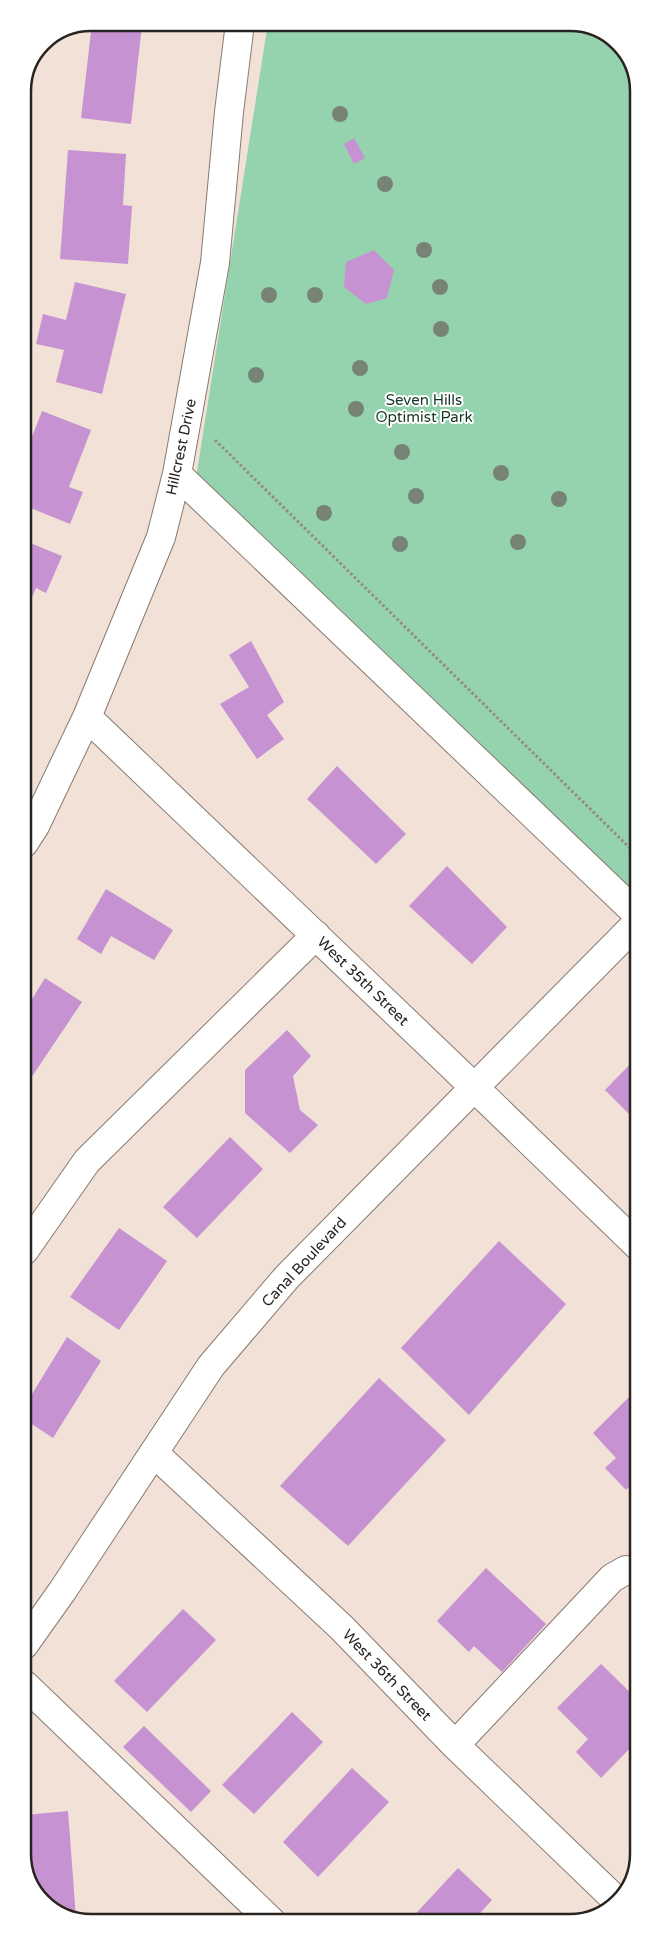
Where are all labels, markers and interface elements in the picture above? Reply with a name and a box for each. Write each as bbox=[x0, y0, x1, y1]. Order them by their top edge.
park label: Seven Hills Optimist Park bbox=[375, 391, 473, 426]
street label: Hillcrest Drive bbox=[162, 397, 200, 497]
street label: West 35th Street bbox=[314, 933, 413, 1029]
street label: Canal Boulevard bbox=[258, 1213, 350, 1311]
street label: West 36th Street bbox=[339, 1626, 435, 1725]

